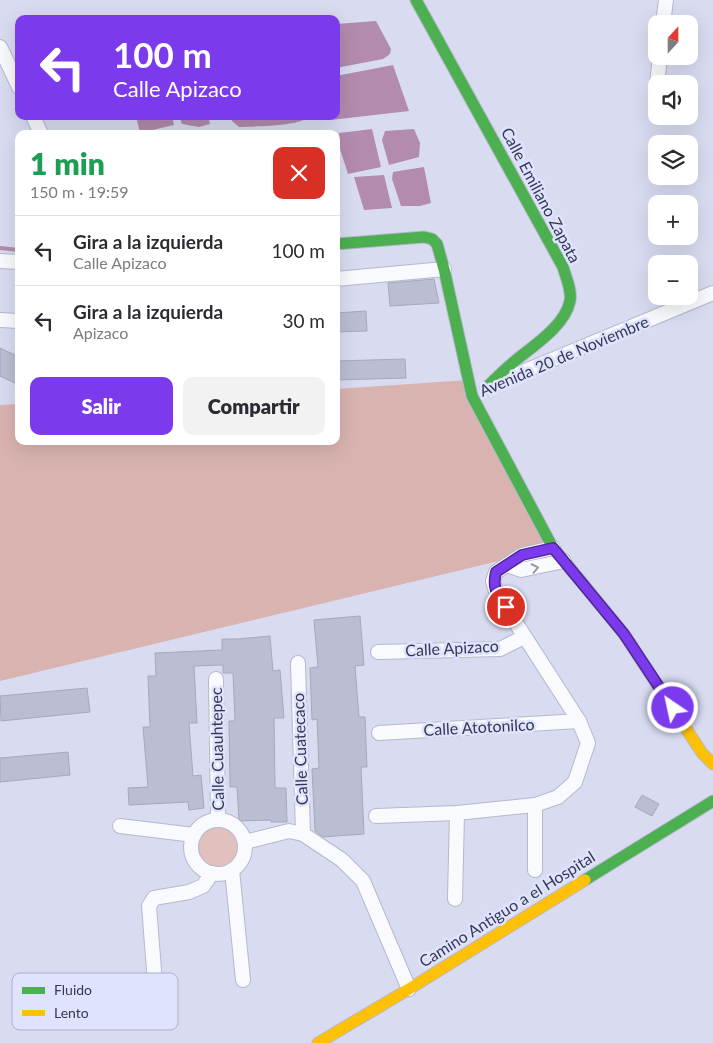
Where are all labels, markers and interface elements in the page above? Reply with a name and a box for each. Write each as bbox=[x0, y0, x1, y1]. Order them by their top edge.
north arrow bbox=[648, 15, 698, 65]
map controls bbox=[648, 15, 698, 305]
text: 100 m bbox=[113, 33, 212, 75]
icon: left bbox=[30, 35, 95, 100]
text: Calle Apizaco bbox=[113, 75, 242, 102]
button: sound bbox=[648, 75, 698, 125]
street label: Calle Emiliano Zapata bbox=[498, 124, 585, 266]
button: layers bbox=[648, 135, 698, 185]
text: 1 min bbox=[30, 145, 105, 181]
button: close bbox=[273, 147, 325, 199]
text: 150 m · 19:59 bbox=[30, 182, 129, 201]
button: + bbox=[648, 195, 698, 245]
text: Gira a la izquierda bbox=[73, 230, 223, 253]
icon: left bbox=[30, 237, 58, 265]
text: 100 m bbox=[271, 239, 325, 262]
text: Calle Apizaco bbox=[73, 253, 167, 272]
button: − bbox=[648, 255, 698, 305]
text: Gira a la izquierda bbox=[73, 300, 223, 323]
icon: left bbox=[30, 307, 58, 335]
text: 30 m bbox=[282, 309, 325, 332]
street label: Avenida 20 de Noviembre bbox=[476, 311, 651, 400]
text: Apizaco bbox=[73, 323, 128, 342]
button: Salir bbox=[30, 377, 173, 435]
button: Compartir bbox=[183, 377, 325, 435]
one-way arrow bbox=[531, 563, 540, 574]
pin bbox=[485, 586, 527, 628]
icon: arrive bbox=[492, 593, 520, 621]
street label: Calle Apizaco bbox=[405, 636, 499, 659]
position arrow bbox=[646, 681, 698, 733]
street label: Calle Cuauhtepec bbox=[206, 687, 227, 811]
street label: Calle Cuatecaco bbox=[288, 693, 311, 806]
street label: Calle Atotonilco bbox=[423, 714, 535, 739]
street label: Camino Antiguo a el Hospital bbox=[415, 847, 598, 971]
legend bbox=[12, 973, 178, 1030]
text: Fluido bbox=[54, 981, 92, 998]
text: Lento bbox=[54, 1004, 89, 1021]

